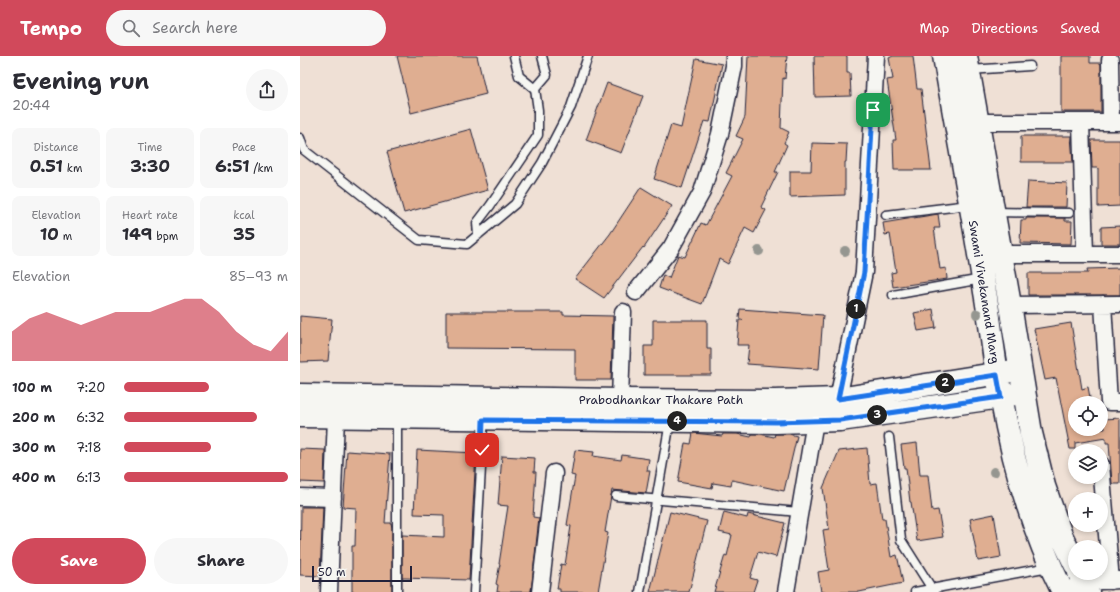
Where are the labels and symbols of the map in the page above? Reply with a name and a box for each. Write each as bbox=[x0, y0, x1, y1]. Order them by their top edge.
pin bbox=[856, 93, 890, 127]
street label: Swami Vivekanand Marg bbox=[965, 219, 1003, 365]
pin: 1 bbox=[846, 299, 866, 319]
pin: 2 bbox=[935, 373, 955, 393]
street label: Prabodhankar Thakare Path bbox=[579, 392, 743, 408]
pin: 3 bbox=[867, 405, 887, 425]
pin: 4 bbox=[667, 411, 687, 431]
pin bbox=[465, 433, 499, 467]
scale bar bbox=[312, 564, 412, 583]

